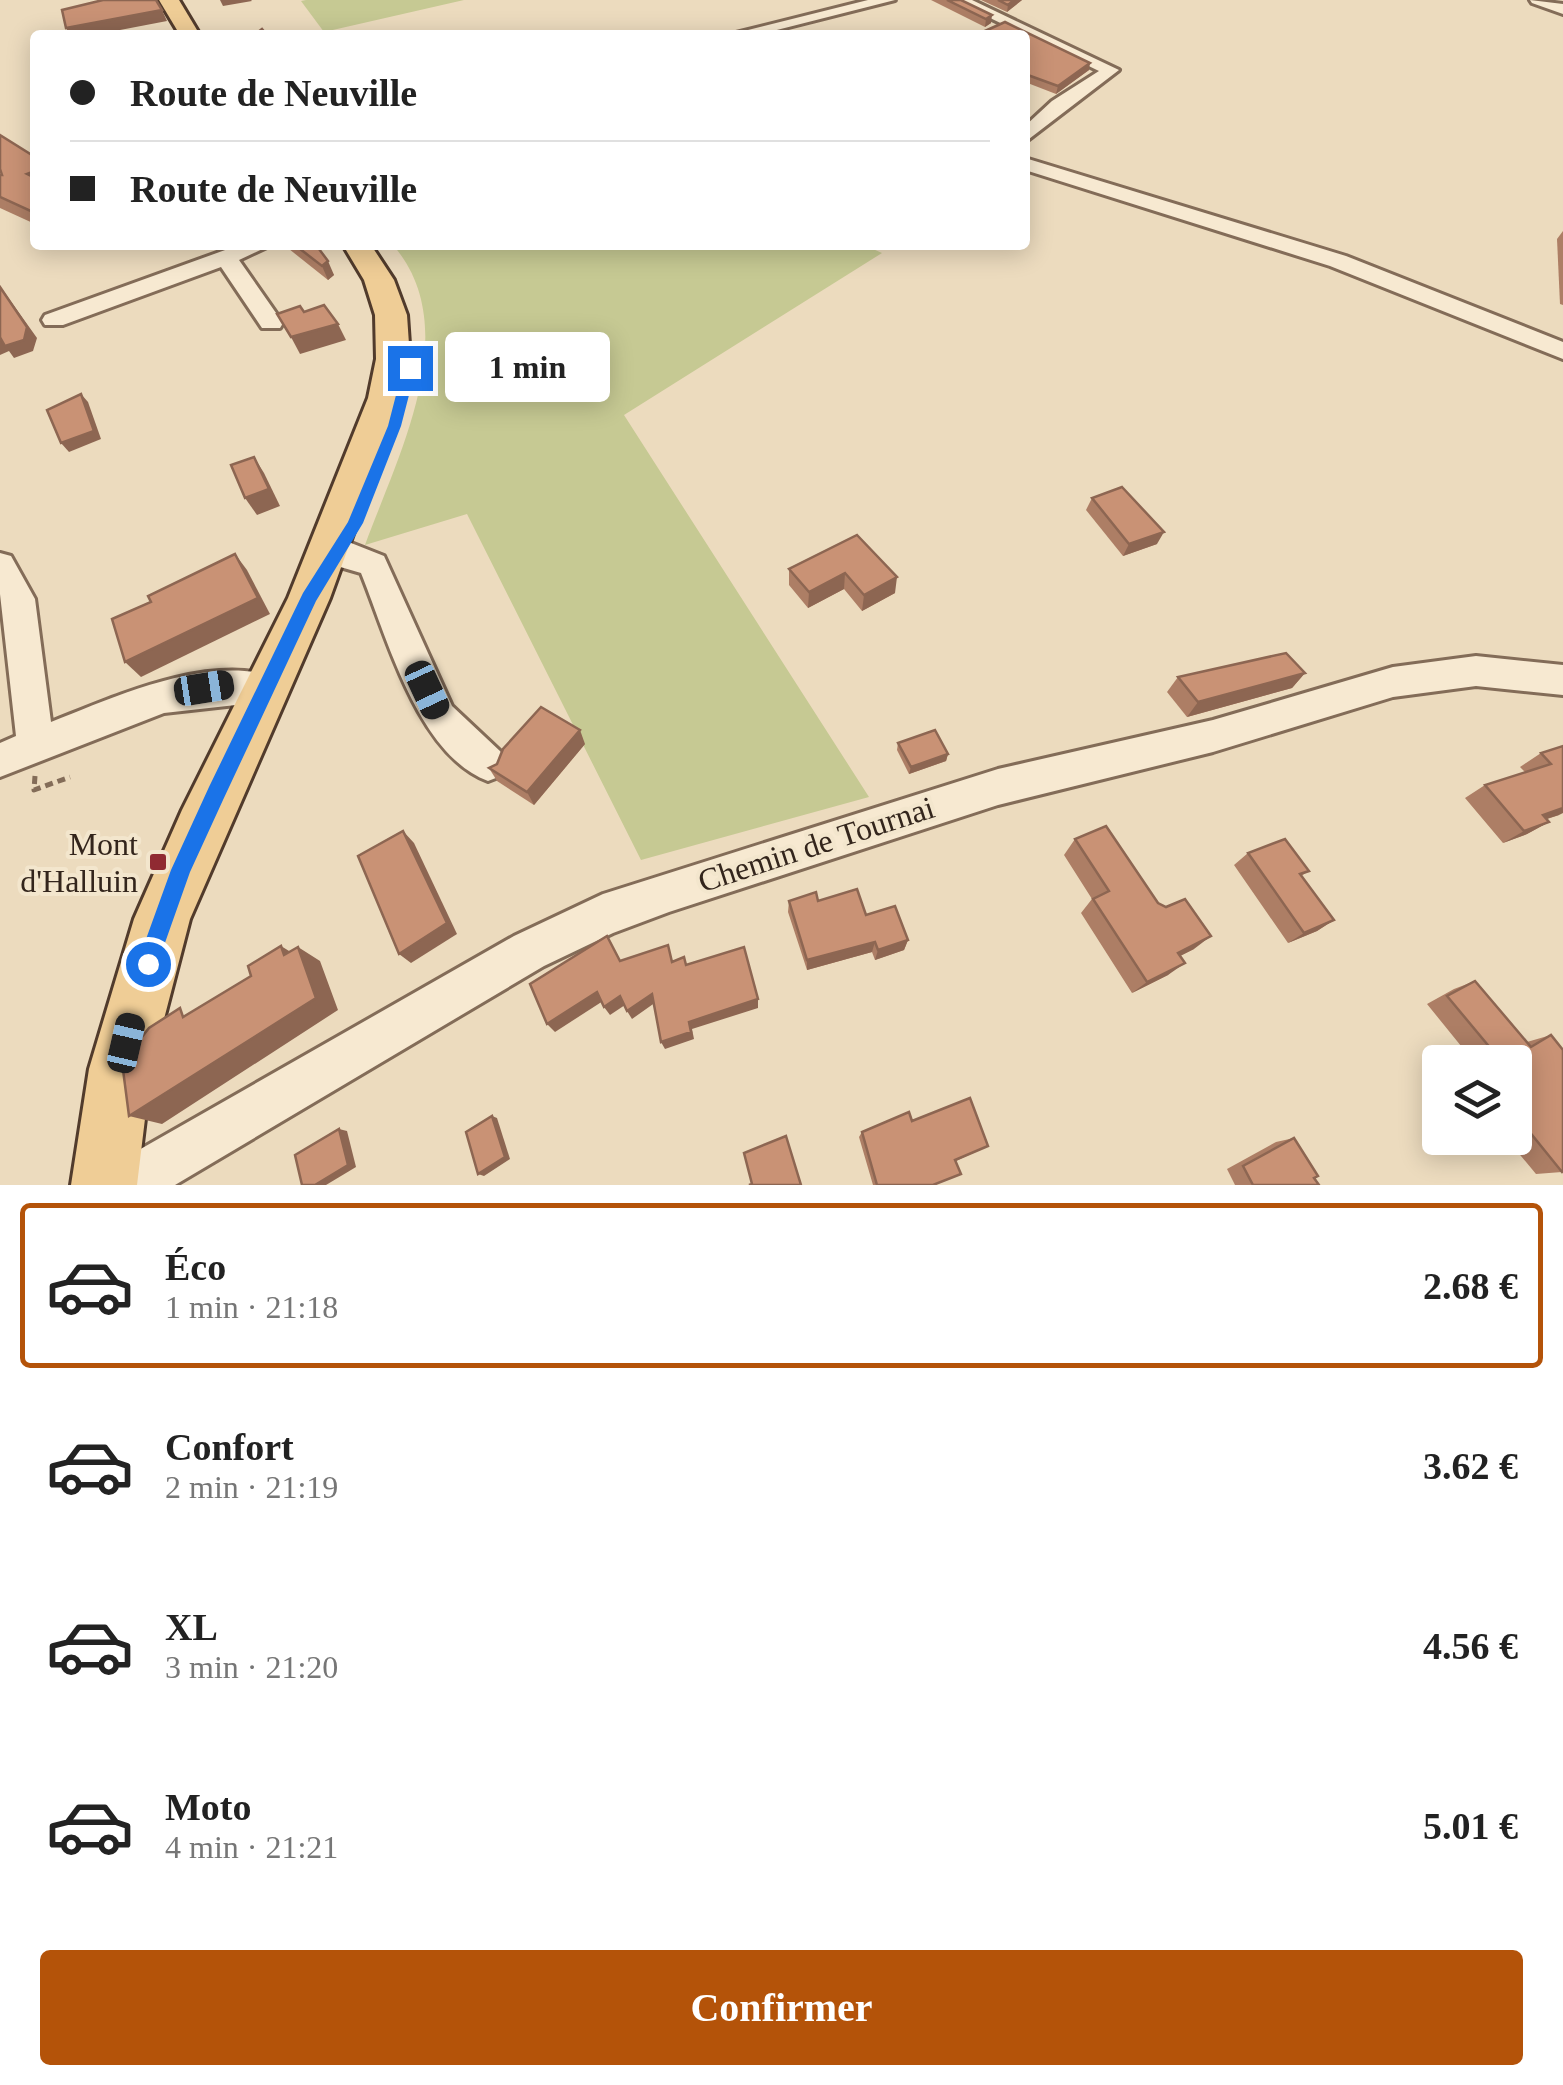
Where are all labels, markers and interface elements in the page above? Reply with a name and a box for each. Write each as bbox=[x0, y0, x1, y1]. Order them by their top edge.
text: Route de Neuville bbox=[130, 72, 417, 114]
text: Route de Neuville bbox=[130, 168, 417, 210]
callout: 1 min bbox=[445, 333, 610, 403]
route end bbox=[388, 346, 433, 391]
text: 1 min bbox=[489, 349, 566, 385]
car bbox=[401, 656, 453, 724]
car bbox=[172, 668, 236, 708]
street label: Chemin de Tournai bbox=[693, 789, 939, 899]
place label: Mont d'Halluin bbox=[20, 826, 138, 899]
marker: Mont d'Halluin bbox=[147, 851, 169, 873]
route start bbox=[126, 942, 171, 987]
car bbox=[105, 1010, 147, 1076]
map controls bbox=[1422, 1045, 1532, 1155]
button: layers bbox=[1422, 1045, 1532, 1155]
icon: car bbox=[45, 1241, 135, 1331]
text: Éco bbox=[165, 1246, 226, 1288]
text: 2.68 € bbox=[1423, 1265, 1518, 1307]
text: 1 min · 21:18 bbox=[165, 1289, 338, 1325]
icon: car bbox=[45, 1421, 135, 1511]
text: Confort bbox=[165, 1426, 294, 1468]
text: 3.62 € bbox=[1423, 1445, 1518, 1487]
text: 2 min · 21:19 bbox=[165, 1469, 338, 1505]
icon: car bbox=[45, 1601, 135, 1691]
text: XL bbox=[165, 1606, 218, 1648]
text: 4.56 € bbox=[1423, 1625, 1518, 1667]
text: 3 min · 21:20 bbox=[165, 1649, 338, 1685]
icon: car bbox=[45, 1781, 135, 1871]
text: Moto bbox=[165, 1786, 252, 1828]
text: 5.01 € bbox=[1423, 1805, 1518, 1847]
text: 4 min · 21:21 bbox=[165, 1829, 338, 1865]
button: Confirmer bbox=[40, 1950, 1523, 2065]

